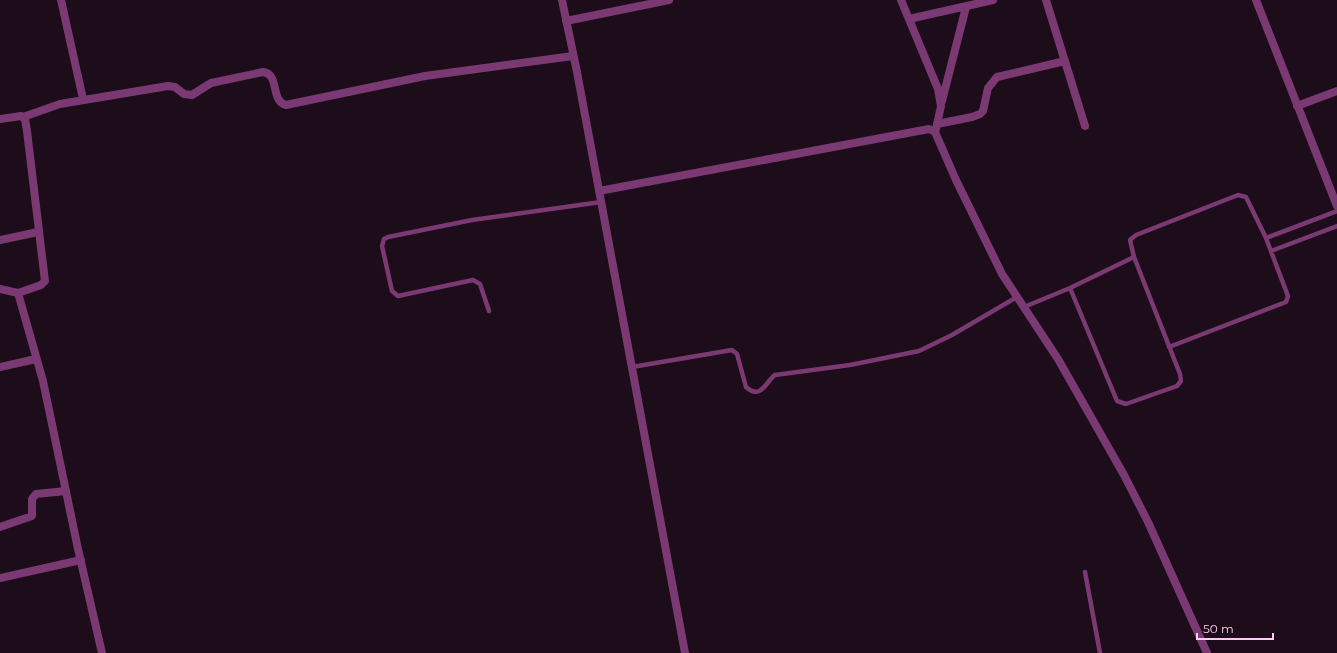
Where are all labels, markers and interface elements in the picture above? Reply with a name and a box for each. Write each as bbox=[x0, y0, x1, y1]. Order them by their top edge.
scale bar bbox=[1197, 615, 1273, 641]
text: 50 m bbox=[1203, 621, 1234, 636]

